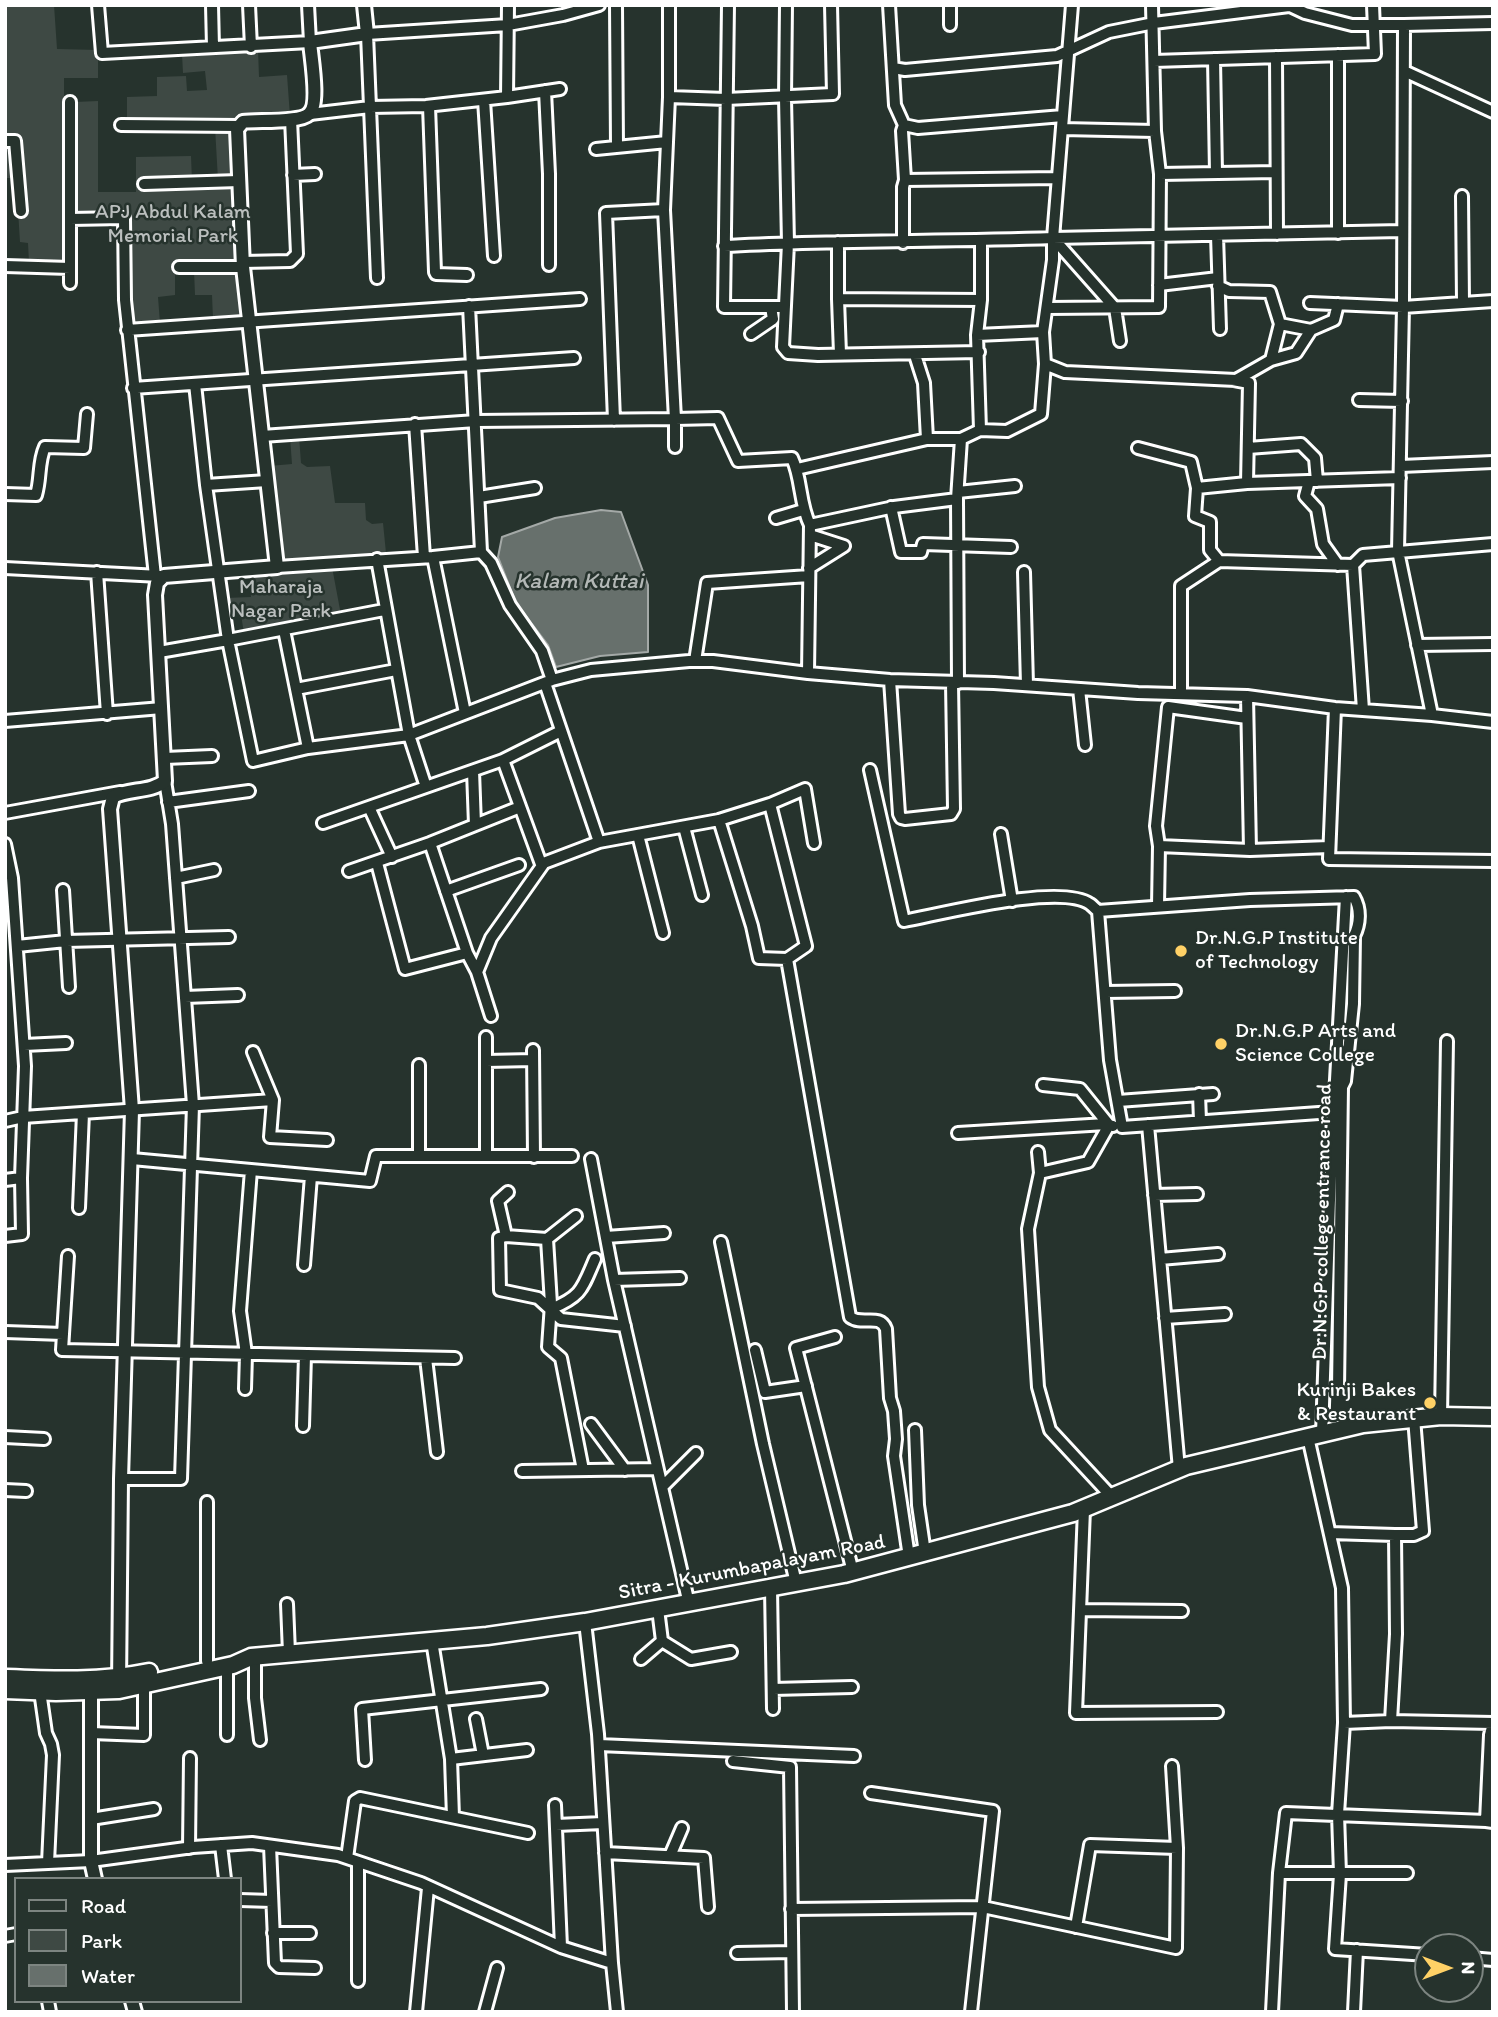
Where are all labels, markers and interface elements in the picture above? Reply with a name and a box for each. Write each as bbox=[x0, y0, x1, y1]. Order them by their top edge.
park label: APJ Abdul Kalam Memorial Park bbox=[95, 200, 251, 250]
water label: Kalam Kuttai bbox=[515, 568, 643, 596]
park label: Maharaja Nagar Park bbox=[231, 575, 331, 625]
place label: Dr.N.G.P Institute of Technology bbox=[1195, 926, 1358, 976]
marker: Dr.N.G.P Institute of Technology bbox=[1173, 943, 1189, 959]
place label: Dr.N.G.P Arts and Science College bbox=[1235, 1019, 1396, 1069]
marker: Dr.N.G.P Arts and Science College bbox=[1213, 1036, 1229, 1052]
street label: Dr.N.G.P college entrance road bbox=[1308, 1084, 1338, 1360]
place label: Kurinji Bakes & Restaurant bbox=[1296, 1378, 1416, 1428]
marker: Kurinji Bakes & Restaurant bbox=[1422, 1395, 1438, 1411]
street label: Sitra - Kurumbapalayam Road bbox=[616, 1530, 888, 1606]
legend bbox=[14, 1877, 242, 2003]
text: Road bbox=[81, 1893, 126, 1918]
text: Park bbox=[81, 1928, 122, 1953]
north arrow bbox=[1414, 1933, 1484, 2003]
text: N bbox=[1457, 1962, 1480, 1974]
text: Water bbox=[81, 1963, 135, 1988]

